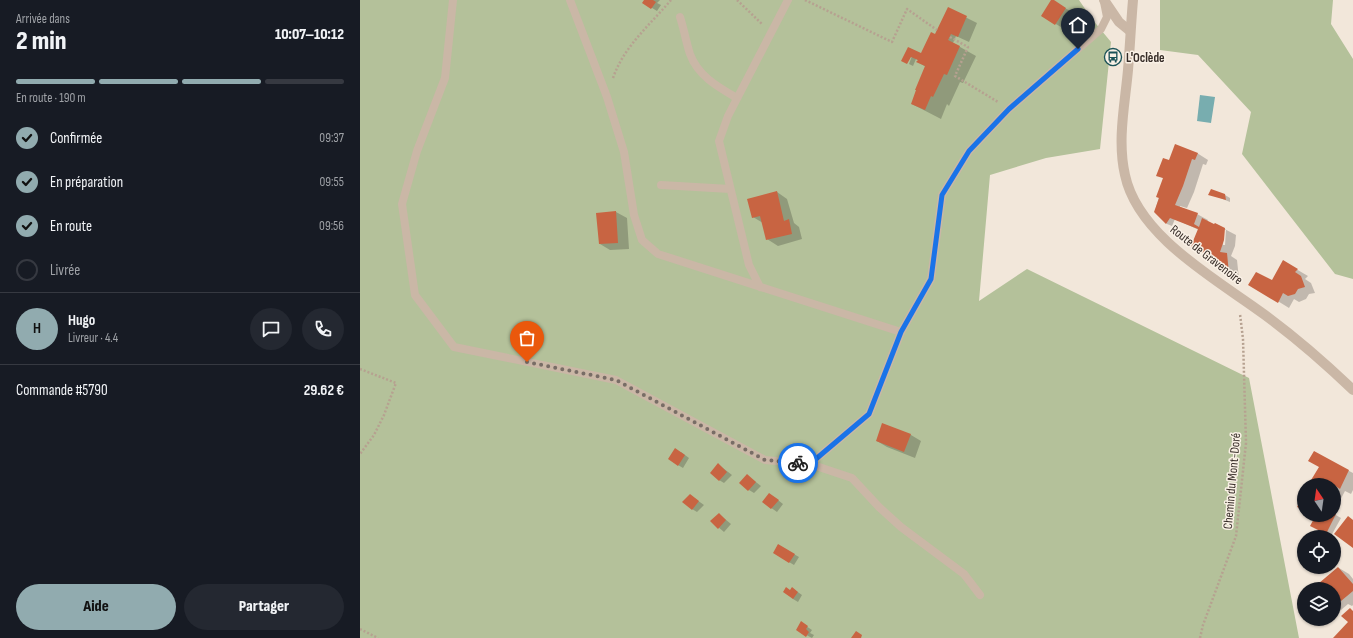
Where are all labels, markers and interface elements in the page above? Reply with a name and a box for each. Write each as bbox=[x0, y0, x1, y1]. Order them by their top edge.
pin bbox=[1061, 8, 1095, 49]
text: Arrivée dans bbox=[16, 11, 70, 27]
icon: home bbox=[1067, 14, 1089, 36]
text: 10:07–10:12 bbox=[275, 25, 344, 44]
text: 2 min bbox=[16, 26, 66, 57]
bus stop icon: L'Oclède bbox=[1103, 47, 1123, 67]
place label: L'Oclède bbox=[1126, 50, 1165, 66]
text: En route · 190 m bbox=[16, 90, 86, 106]
icon: check bbox=[16, 127, 38, 149]
text: Confirmée bbox=[50, 129, 102, 148]
text: 09:37 bbox=[319, 130, 344, 146]
icon: check bbox=[16, 171, 38, 193]
text: En préparation bbox=[50, 173, 123, 192]
text: 09:55 bbox=[320, 174, 344, 190]
icon: check bbox=[16, 215, 38, 237]
text: En route bbox=[50, 217, 92, 236]
text: 09:56 bbox=[319, 218, 344, 234]
street label: Route de Gravenoire bbox=[1167, 221, 1246, 288]
text: Livrée bbox=[50, 261, 80, 280]
button: chat bbox=[250, 308, 292, 350]
button: phone bbox=[302, 308, 344, 350]
text: Hugo bbox=[68, 311, 95, 330]
text: H bbox=[33, 319, 41, 338]
pin bbox=[510, 321, 544, 362]
icon: bag bbox=[516, 327, 538, 349]
text: Livreur · 4.4 bbox=[68, 330, 118, 346]
text: Commande #5790 bbox=[16, 381, 108, 400]
text: 29.62 € bbox=[304, 381, 344, 400]
street label: Chemin du Mont-Doré bbox=[1220, 432, 1244, 530]
courier bbox=[778, 443, 818, 483]
icon: bike bbox=[787, 452, 809, 474]
north arrow bbox=[1297, 478, 1341, 522]
map controls bbox=[1297, 478, 1341, 626]
button: locate bbox=[1297, 530, 1341, 574]
button: layers bbox=[1297, 582, 1341, 626]
button: Aide bbox=[16, 584, 176, 630]
button: Partager bbox=[184, 584, 344, 630]

